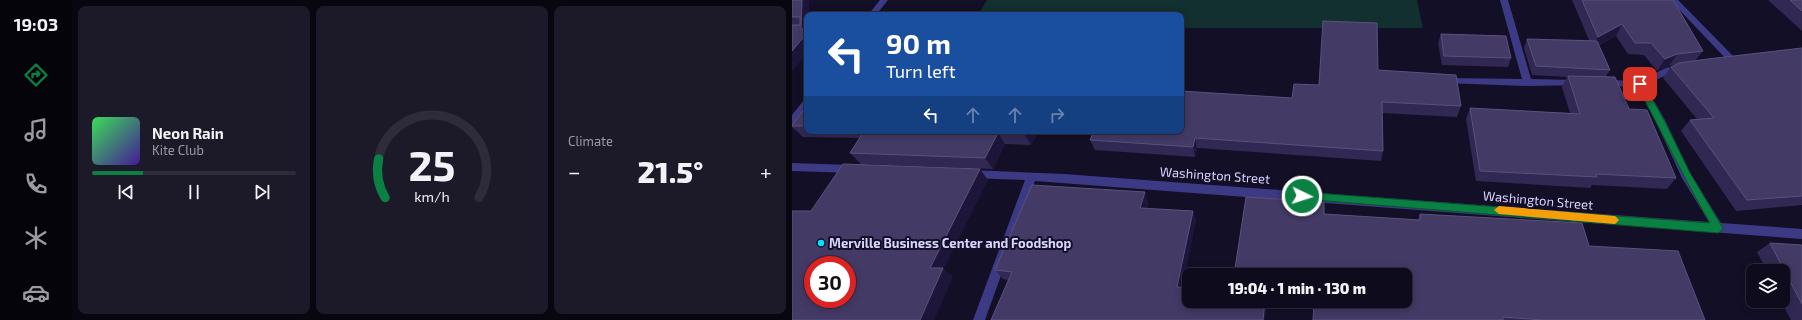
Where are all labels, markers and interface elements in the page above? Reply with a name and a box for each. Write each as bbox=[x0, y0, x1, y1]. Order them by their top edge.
text: 19:03 bbox=[14, 13, 58, 35]
text: 90 m bbox=[886, 26, 951, 60]
icon: left bbox=[820, 28, 872, 80]
text: Turn left bbox=[886, 60, 956, 82]
icon: directions bbox=[22, 61, 50, 89]
pin bbox=[1623, 67, 1657, 101]
icon: arrive bbox=[1629, 73, 1651, 95]
icon: left bbox=[920, 104, 942, 126]
icon: ahead bbox=[962, 104, 984, 126]
icon: ahead bbox=[1004, 104, 1026, 126]
icon: right bbox=[1046, 104, 1068, 126]
icon: music bbox=[22, 116, 50, 144]
text: Neon Rain bbox=[152, 124, 224, 142]
text: Climate bbox=[568, 133, 613, 149]
text: 25 bbox=[408, 139, 456, 189]
text: Kite Club bbox=[152, 142, 204, 158]
text: 21.5° bbox=[638, 153, 703, 189]
text: − bbox=[568, 158, 581, 184]
text: + bbox=[760, 158, 772, 184]
street label: Washington Street bbox=[1159, 163, 1271, 187]
icon: phone bbox=[22, 170, 50, 198]
position arrow bbox=[1281, 175, 1323, 217]
icon: previous bbox=[115, 181, 137, 203]
icon: pause bbox=[183, 181, 205, 203]
icon: next bbox=[251, 181, 273, 203]
street label: Washington Street bbox=[1482, 187, 1594, 213]
text: km/h bbox=[414, 188, 450, 205]
icon: climate bbox=[22, 224, 50, 252]
place label: Merville Business Center and Foodshop bbox=[829, 235, 1072, 251]
marker: Merville Business Center and Foodshop bbox=[816, 238, 826, 248]
speed limit sign: 30 bbox=[804, 256, 856, 308]
map controls bbox=[1746, 264, 1790, 308]
button: layers bbox=[1746, 264, 1790, 308]
icon: car bbox=[22, 279, 50, 307]
text: 19:04 · 1 min · 130 m bbox=[1228, 279, 1366, 297]

